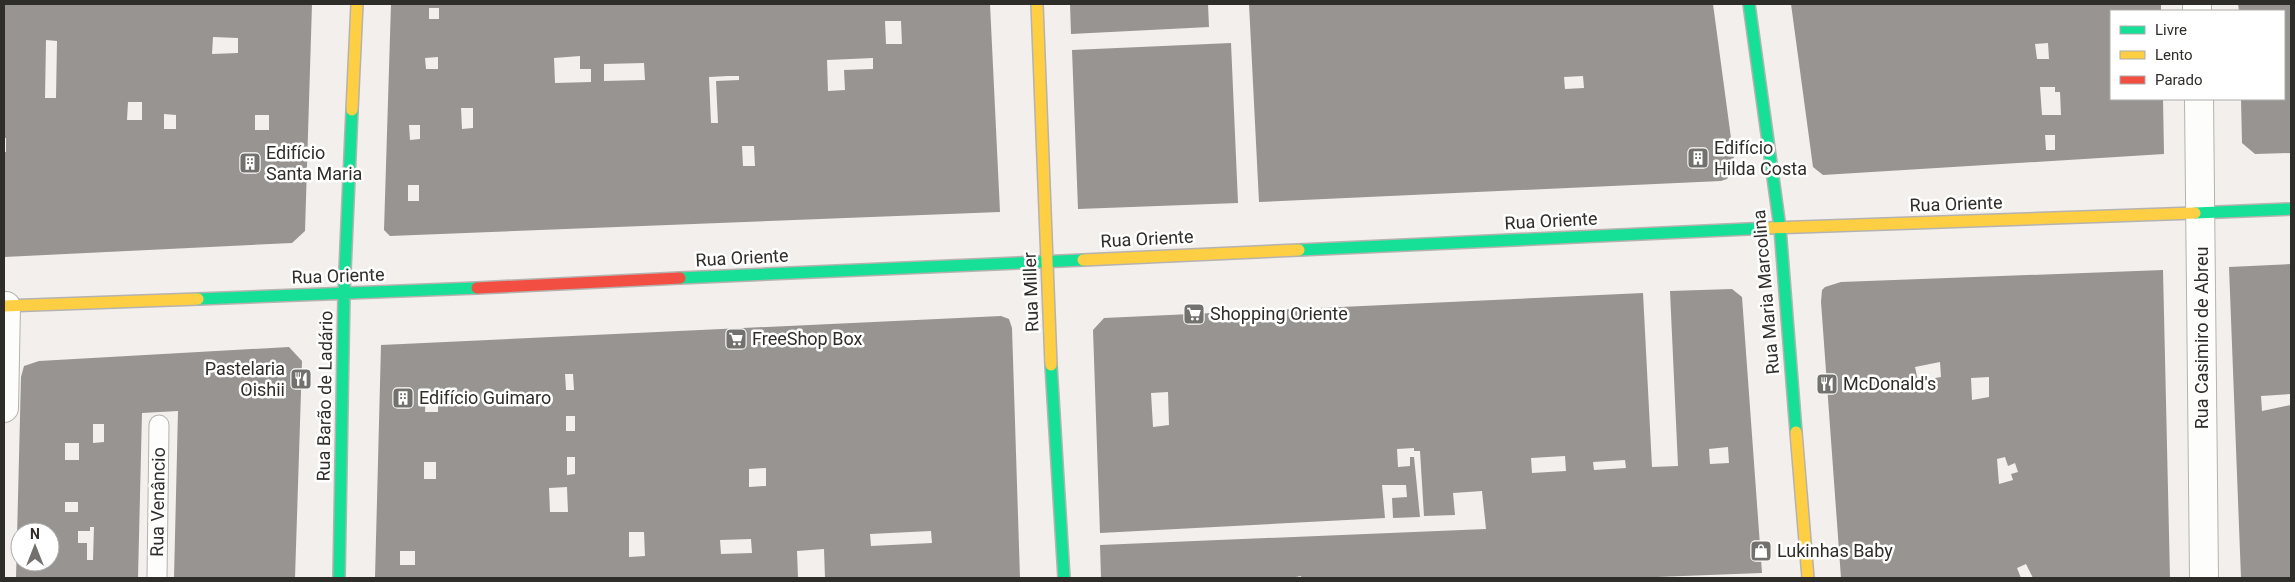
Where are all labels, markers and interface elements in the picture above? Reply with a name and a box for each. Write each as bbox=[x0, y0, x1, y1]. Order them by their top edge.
legend bbox=[2110, 10, 2285, 100]
text: Livre bbox=[2155, 21, 2187, 39]
text: Lento bbox=[2155, 46, 2193, 64]
text: Parado bbox=[2155, 71, 2203, 89]
place label: Edifício Hilda Costa bbox=[1714, 137, 1807, 179]
place label: Edifício Santa Maria bbox=[266, 142, 362, 184]
building icon: Edifício Hilda Costa bbox=[1686, 146, 1710, 170]
building icon: Edifício Santa Maria bbox=[238, 151, 262, 175]
street label: Rua Oriente bbox=[1909, 191, 2003, 216]
street label: Rua Oriente bbox=[1504, 208, 1598, 233]
street label: Rua Maria Marcolina bbox=[1748, 209, 1783, 375]
street label: Rua Oriente bbox=[1100, 226, 1194, 251]
street label: Rua Oriente bbox=[695, 245, 789, 270]
street label: Rua Casimiro de Abreu bbox=[2191, 247, 2212, 429]
street label: Rua Miller bbox=[1019, 252, 1042, 332]
street label: Rua Oriente bbox=[291, 263, 385, 288]
supermarket icon: Shopping Oriente bbox=[1182, 302, 1206, 326]
place label: Shopping Oriente bbox=[1210, 303, 1348, 324]
street label: Rua Barão de Ladário bbox=[313, 310, 336, 482]
supermarket icon: FreeShop Box bbox=[724, 327, 748, 351]
place label: FreeShop Box bbox=[752, 328, 862, 349]
place label: Pastelaria Oishii bbox=[205, 358, 285, 400]
restaurant icon: Pastelaria Oishii bbox=[289, 367, 313, 391]
restaurant icon: McDonald's bbox=[1815, 372, 1839, 396]
place label: McDonald's bbox=[1843, 373, 1936, 394]
building icon: Edifício Guimaro bbox=[391, 386, 415, 410]
place label: Edifício Guimaro bbox=[419, 387, 551, 408]
street label: Rua Venâncio bbox=[146, 447, 169, 557]
north arrow bbox=[10, 522, 60, 572]
text: N bbox=[30, 526, 40, 542]
shop icon: Lukinhas Baby bbox=[1749, 539, 1773, 563]
place label: Lukinhas Baby bbox=[1777, 540, 1893, 561]

